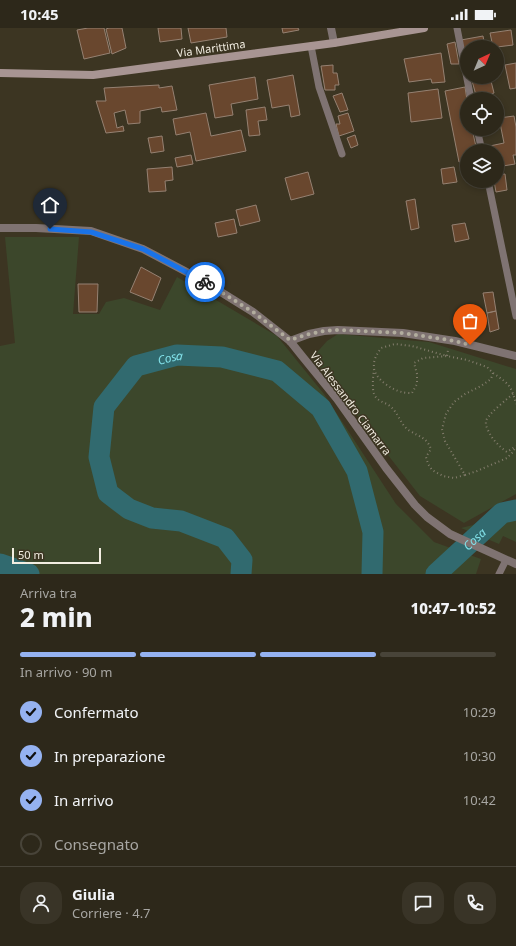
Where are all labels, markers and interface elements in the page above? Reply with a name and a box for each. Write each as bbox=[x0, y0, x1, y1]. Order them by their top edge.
text: 10:45 bbox=[20, 4, 59, 24]
street label: Via Marittima bbox=[176, 36, 246, 60]
north arrow bbox=[460, 40, 504, 84]
map controls bbox=[460, 40, 504, 188]
button: locate bbox=[460, 92, 504, 136]
button: layers bbox=[460, 144, 504, 188]
pin bbox=[33, 188, 67, 229]
icon: home bbox=[39, 194, 61, 216]
courier bbox=[185, 262, 225, 302]
icon: bike bbox=[194, 271, 216, 293]
pin bbox=[453, 304, 487, 345]
icon: bag bbox=[459, 310, 481, 332]
water label: Cosa bbox=[155, 346, 183, 368]
street label: Via Alessandro Ciamarra bbox=[307, 348, 395, 458]
water label: Cosa bbox=[459, 524, 490, 554]
scale bar bbox=[12, 546, 101, 565]
text: 50 m bbox=[18, 547, 44, 562]
text: Arriva tra bbox=[20, 584, 77, 602]
text: 10:47–10:52 bbox=[411, 598, 496, 618]
text: 2 min bbox=[20, 599, 93, 635]
text: In arrivo · 90 m bbox=[20, 663, 112, 681]
icon: check bbox=[20, 701, 42, 723]
text: Confermato bbox=[54, 702, 139, 722]
text: 10:29 bbox=[463, 703, 496, 721]
icon: check bbox=[20, 745, 42, 767]
text: In preparazione bbox=[54, 746, 166, 766]
text: 10:30 bbox=[463, 747, 496, 765]
icon: check bbox=[20, 789, 42, 811]
text: In arrivo bbox=[54, 790, 114, 810]
text: 10:42 bbox=[463, 791, 496, 809]
text: Consegnato bbox=[54, 834, 139, 854]
button: person bbox=[20, 882, 62, 924]
button: chat bbox=[402, 882, 444, 924]
button: phone bbox=[454, 882, 496, 924]
text: Giulia bbox=[72, 884, 115, 904]
text: Corriere · 4.7 bbox=[72, 904, 151, 922]

